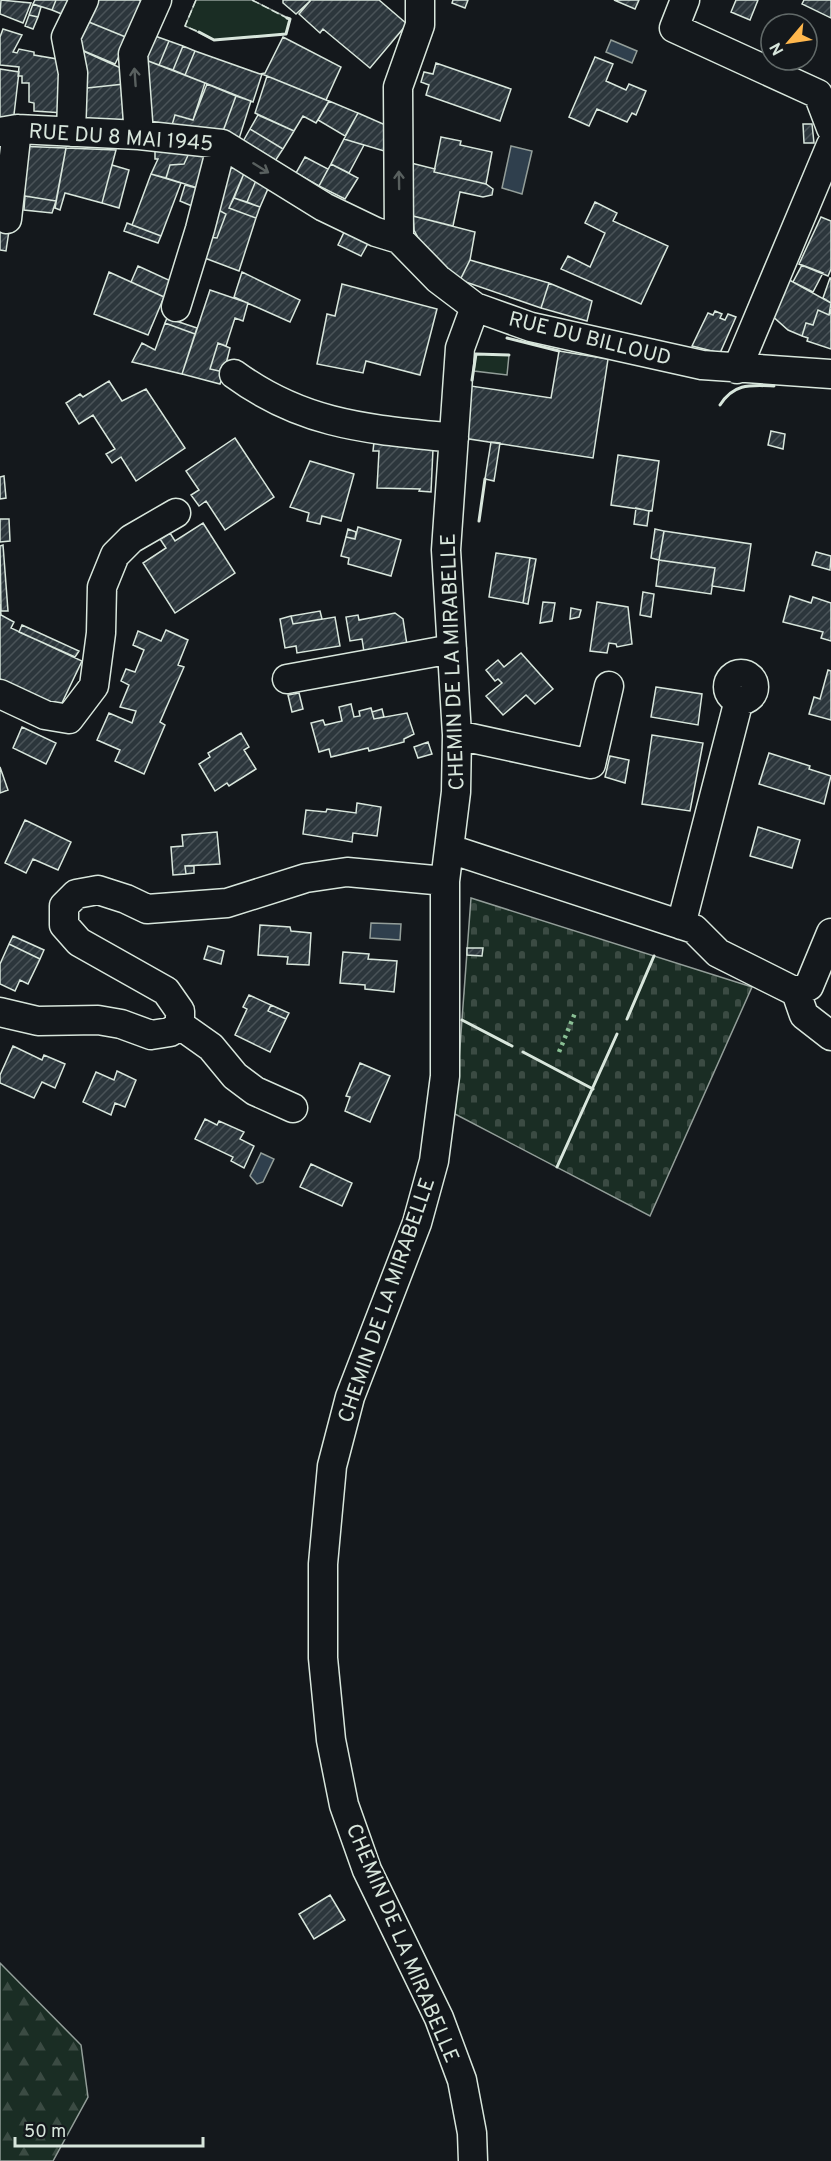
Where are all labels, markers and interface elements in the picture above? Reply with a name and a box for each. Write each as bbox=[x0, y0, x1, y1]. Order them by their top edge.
north arrow bbox=[759, 12, 819, 72]
text: N bbox=[766, 38, 789, 58]
one-way arrow bbox=[129, 67, 140, 87]
street label: RUE DU 8 MAI 1945 bbox=[28, 119, 214, 158]
one-way arrow bbox=[252, 163, 269, 175]
one-way arrow bbox=[393, 171, 405, 191]
street label: RUE DU BILLOUD bbox=[506, 306, 674, 373]
street label: CHEMIN DE LA MIRABELLE bbox=[436, 533, 471, 791]
street label: CHEMIN DE LA MIRABELLE bbox=[333, 1174, 442, 1427]
street label: CHEMIN DE LA MIRABELLE bbox=[339, 1820, 464, 2067]
scale bar bbox=[15, 2110, 202, 2148]
text: 50 m bbox=[24, 2121, 66, 2144]

